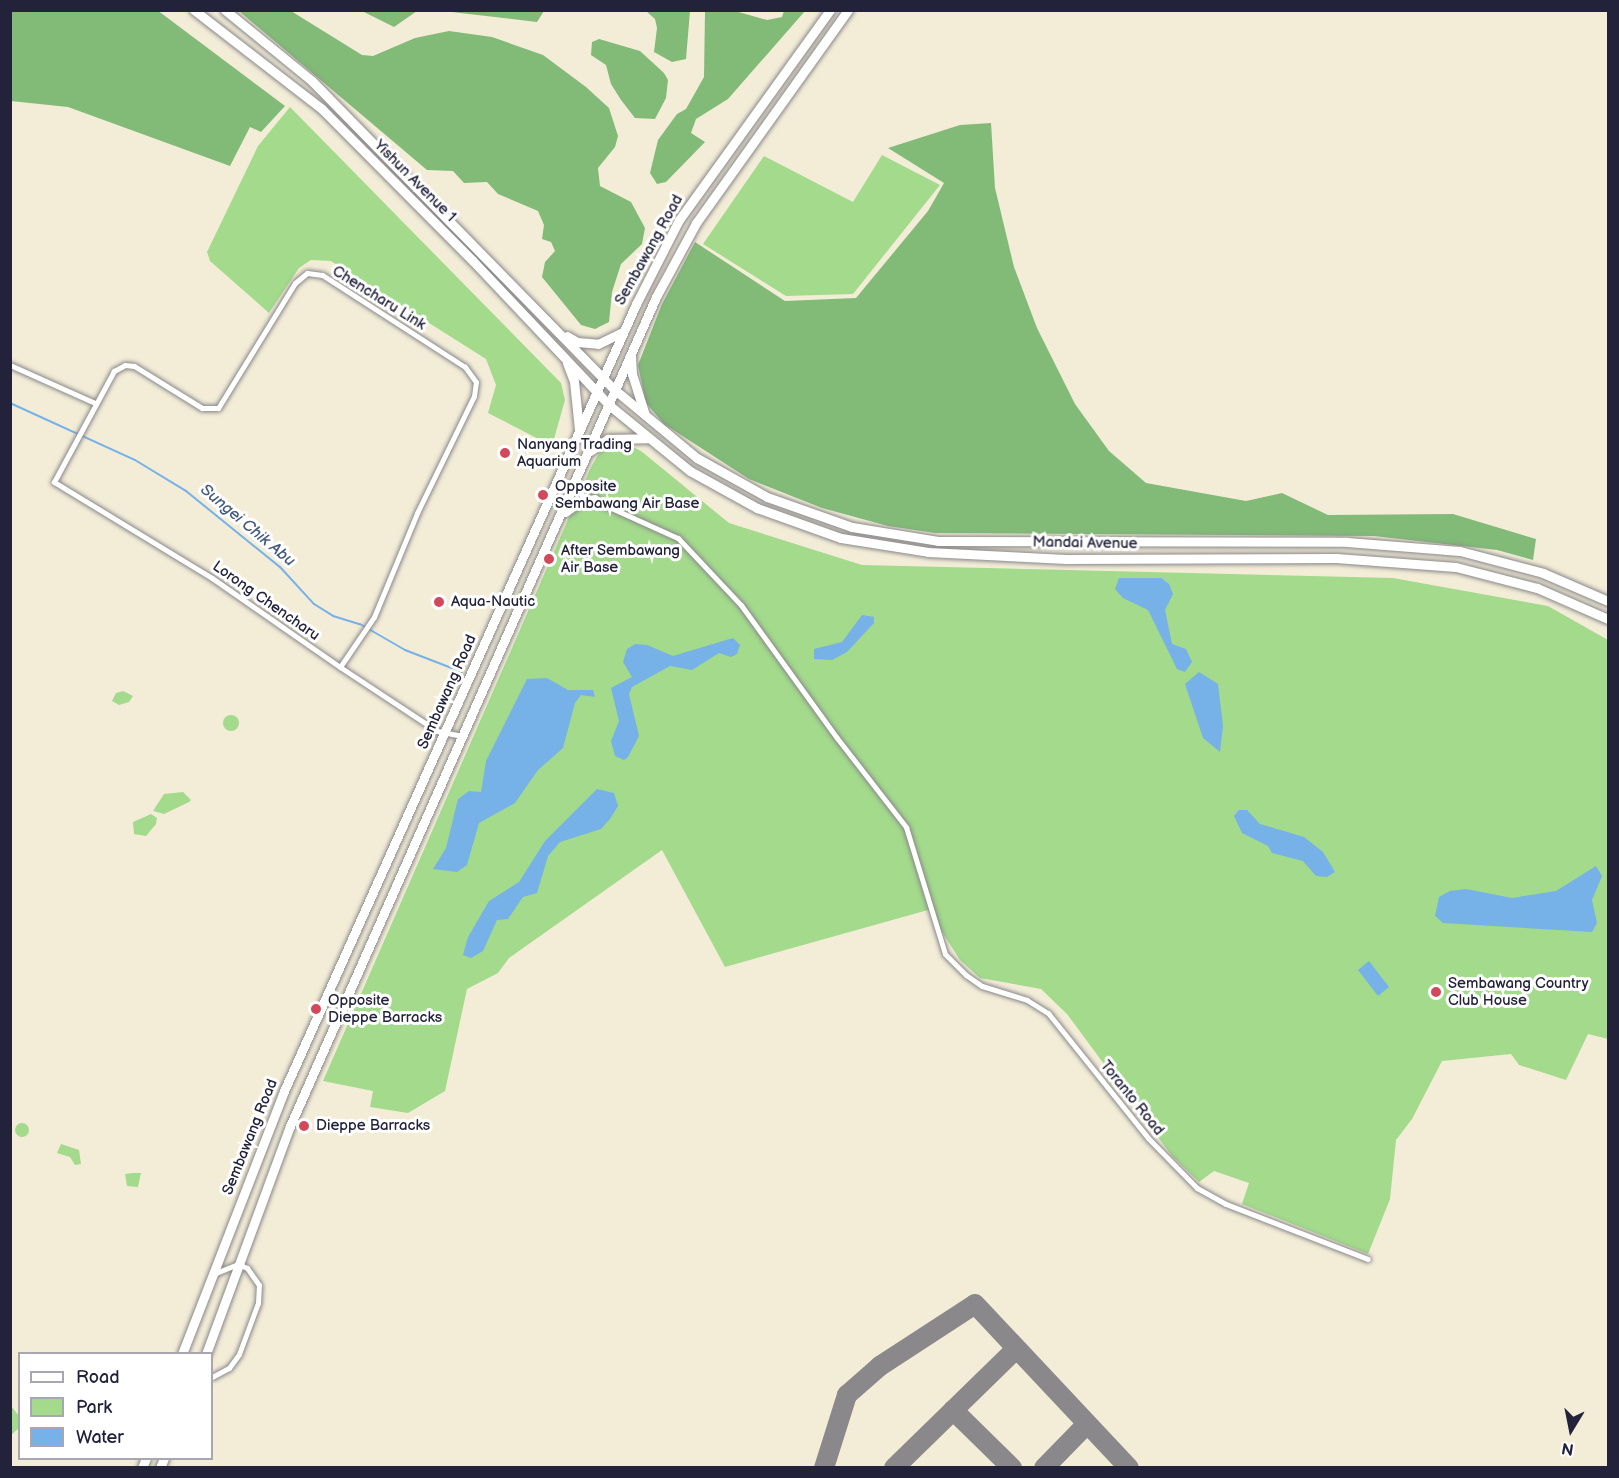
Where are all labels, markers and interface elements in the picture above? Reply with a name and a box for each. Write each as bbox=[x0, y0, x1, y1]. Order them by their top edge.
street label: Yishun Avenue 1 bbox=[370, 136, 460, 226]
street label: Sembawang Road bbox=[611, 192, 687, 308]
street label: Chencharu Link bbox=[329, 262, 429, 334]
place label: Nanyang Trading Aquarium bbox=[517, 435, 632, 470]
marker: Nanyang Trading Aquarium bbox=[498, 446, 512, 460]
place label: Opposite Sembawang Air Base bbox=[555, 477, 699, 512]
water label: Sungei Chik Abu bbox=[196, 481, 298, 571]
marker: Opposite Sembawang Air Base bbox=[536, 488, 550, 502]
street label: Mandai Avenue bbox=[1032, 533, 1138, 553]
place label: After Sembawang Air Base bbox=[561, 541, 680, 576]
marker: After Sembawang Air Base bbox=[542, 552, 556, 566]
street label: Lorong Chencharu bbox=[209, 557, 323, 645]
place label: Aqua-Nautic bbox=[451, 593, 535, 611]
marker: Aqua-Nautic bbox=[432, 595, 446, 609]
street label: Sembawang Road bbox=[414, 632, 480, 752]
place label: Sembawang Country Club House bbox=[1448, 974, 1588, 1009]
marker: Sembawang Country Club House bbox=[1429, 985, 1443, 999]
place label: Opposite Dieppe Barracks bbox=[328, 991, 442, 1026]
marker: Opposite Dieppe Barracks bbox=[309, 1002, 323, 1016]
street label: Toranto Road bbox=[1096, 1057, 1168, 1139]
street label: Sembawang Road bbox=[219, 1076, 281, 1198]
place label: Dieppe Barracks bbox=[316, 1117, 430, 1135]
marker: Dieppe Barracks bbox=[297, 1119, 311, 1133]
legend bbox=[18, 1352, 213, 1460]
text: Road bbox=[76, 1367, 120, 1388]
text: Park bbox=[76, 1397, 112, 1418]
north arrow bbox=[1541, 1400, 1601, 1460]
text: Water bbox=[76, 1427, 124, 1448]
text: N bbox=[1560, 1438, 1575, 1459]

